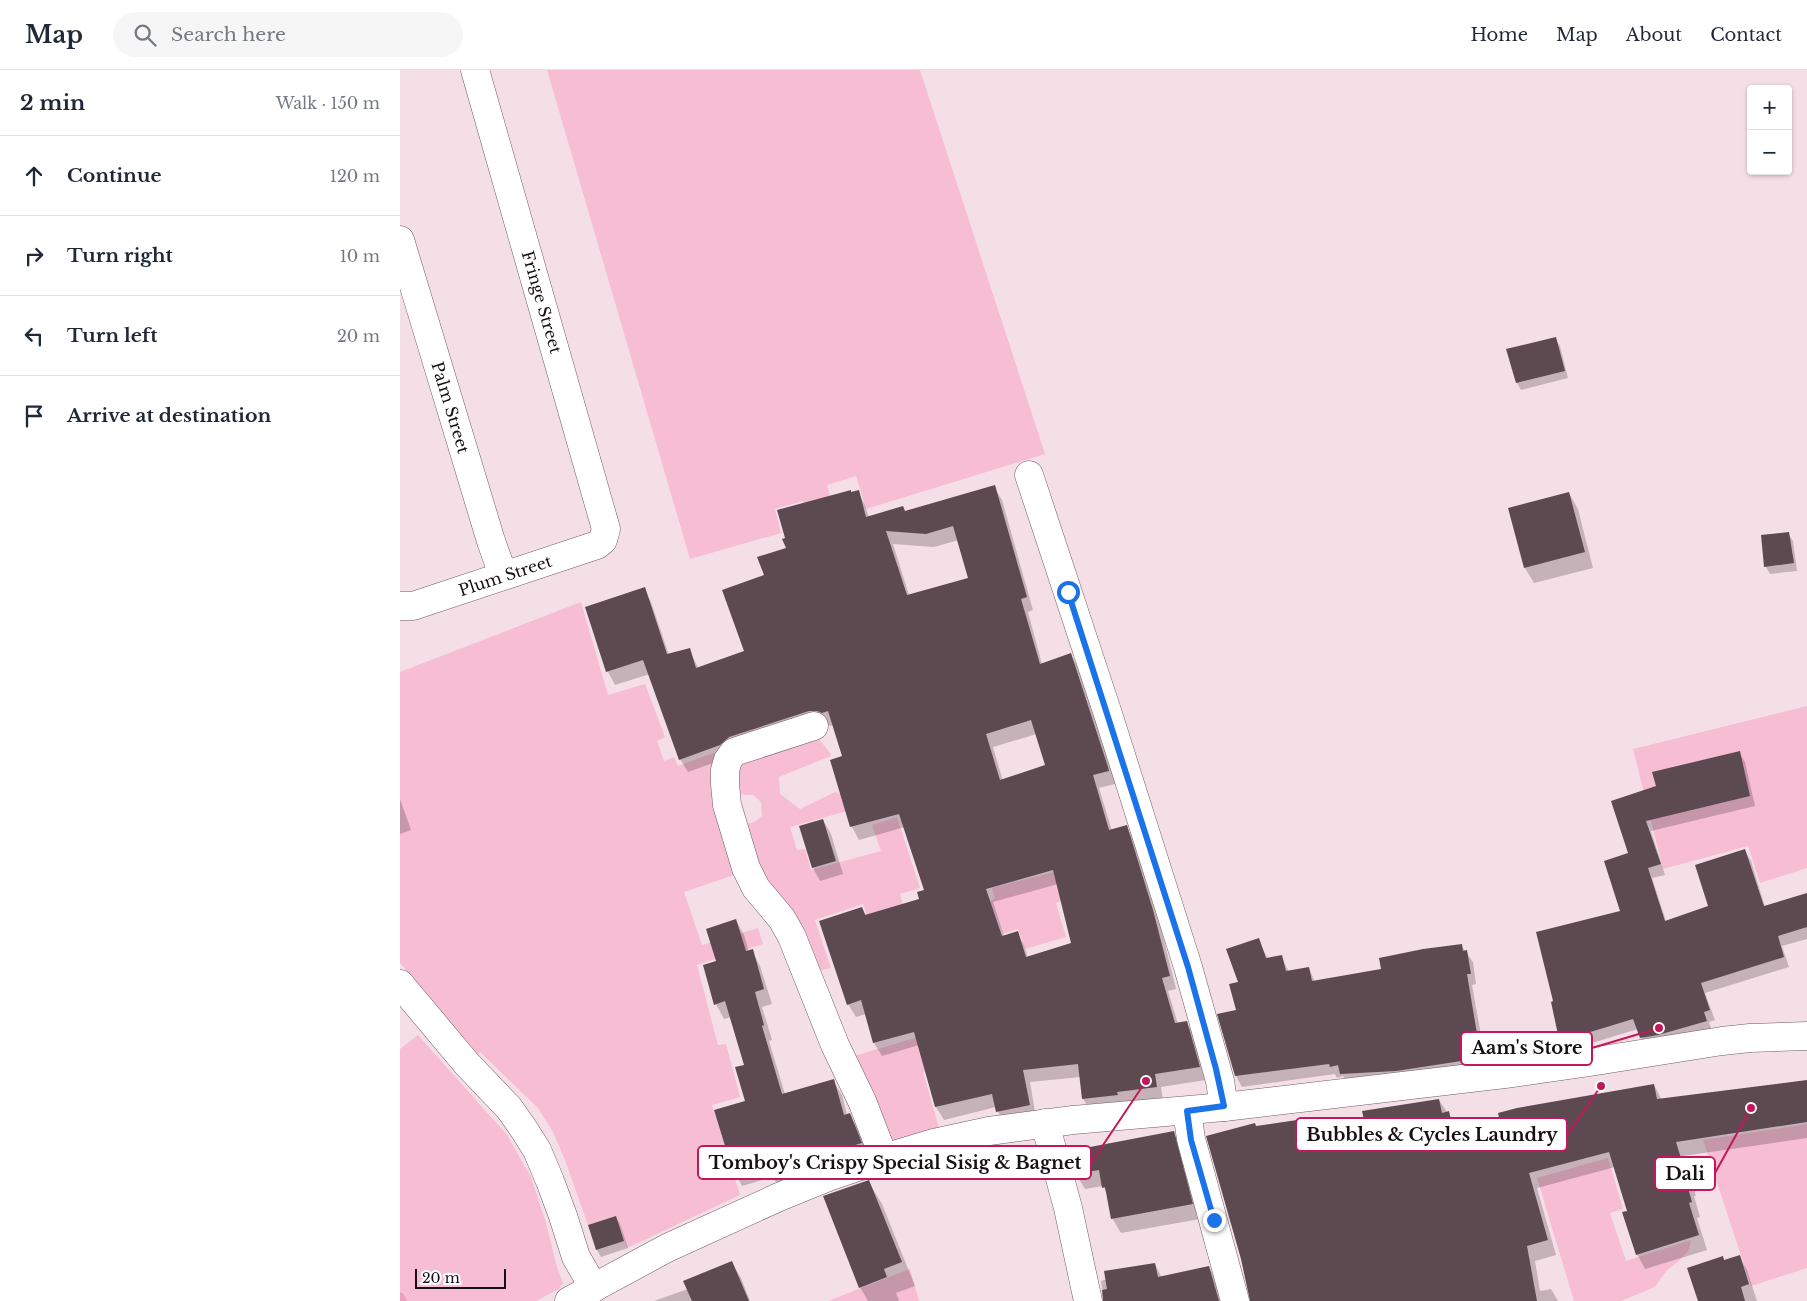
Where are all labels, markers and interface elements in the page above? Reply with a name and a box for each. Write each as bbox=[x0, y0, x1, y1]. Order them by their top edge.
search box bbox=[113, 12, 463, 57]
text: Map bbox=[25, 20, 83, 49]
icon: search bbox=[131, 21, 159, 49]
text: Search here bbox=[171, 23, 286, 46]
text: Home bbox=[1470, 24, 1528, 46]
text: Map bbox=[1556, 24, 1598, 46]
text: About bbox=[1626, 24, 1682, 46]
text: Contact bbox=[1710, 24, 1782, 46]
map controls bbox=[1747, 85, 1792, 175]
button: + bbox=[1747, 85, 1792, 130]
text: 2 min bbox=[20, 90, 85, 116]
text: Walk · 150 m bbox=[276, 93, 380, 113]
button: − bbox=[1747, 130, 1792, 175]
icon: ahead bbox=[20, 162, 48, 190]
text: Continue bbox=[67, 164, 162, 187]
text: 120 m bbox=[330, 166, 380, 186]
icon: right bbox=[20, 242, 48, 270]
text: Turn right bbox=[67, 244, 173, 267]
text: 10 m bbox=[340, 246, 380, 266]
street label: Fringe Street bbox=[518, 248, 566, 356]
icon: left bbox=[20, 322, 48, 350]
text: Turn left bbox=[67, 324, 158, 347]
text: 20 m bbox=[337, 326, 380, 346]
street label: Palm Street bbox=[427, 359, 474, 456]
icon: arrive bbox=[20, 402, 48, 430]
text: Arrive at destination bbox=[67, 404, 271, 427]
street label: Plum Street bbox=[456, 551, 554, 600]
route start bbox=[1057, 581, 1080, 604]
callout: Aam's Store bbox=[1461, 1032, 1592, 1065]
text: Aam's Store bbox=[1470, 1037, 1583, 1059]
callout: Bubbles & Cycles Laundry bbox=[1296, 1118, 1567, 1151]
text: Bubbles & Cycles Laundry bbox=[1306, 1124, 1558, 1146]
callout: Tomboy's Crispy Special Sisig & Bagnet bbox=[698, 1146, 1091, 1179]
text: Tomboy's Crispy Special Sisig & Bagnet bbox=[709, 1152, 1082, 1174]
callout: Dali bbox=[1655, 1157, 1715, 1190]
text: Dali bbox=[1665, 1163, 1705, 1185]
route end bbox=[1203, 1209, 1226, 1232]
scale bar bbox=[415, 1266, 506, 1289]
text: 20 m bbox=[422, 1269, 460, 1287]

